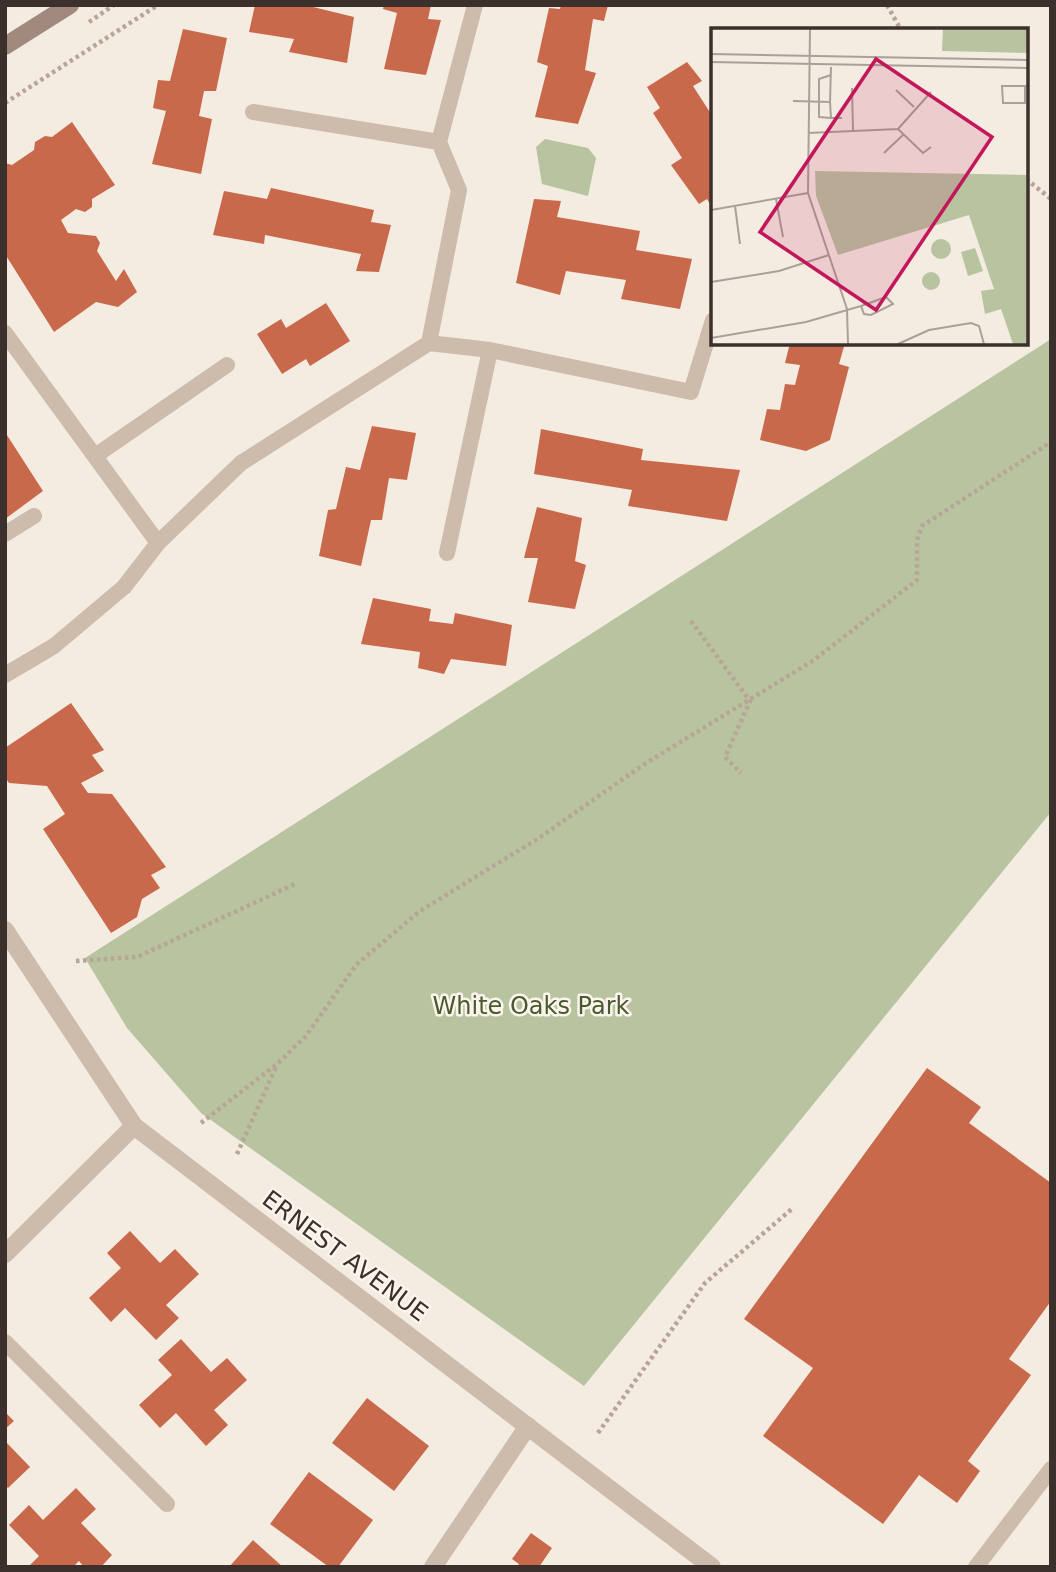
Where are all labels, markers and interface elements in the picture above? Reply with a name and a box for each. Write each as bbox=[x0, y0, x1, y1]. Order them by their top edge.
inset map bbox=[711, 28, 1028, 345]
park label: White Oaks Park bbox=[433, 992, 630, 1020]
street label: ERNEST AVENUE bbox=[257, 1185, 433, 1327]

